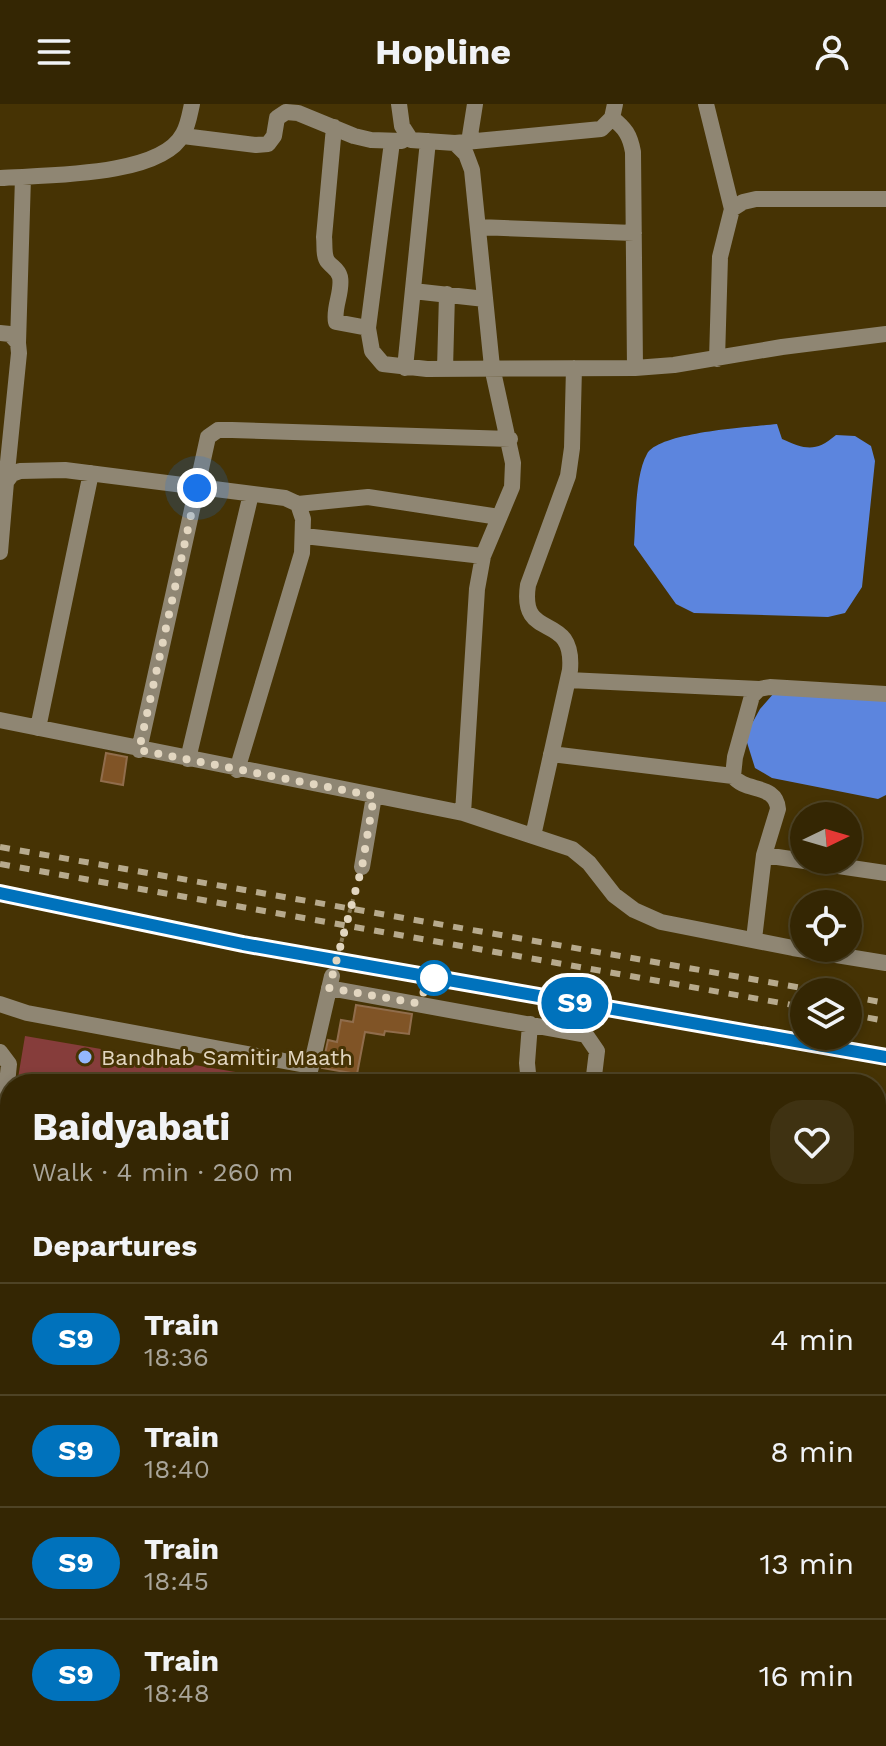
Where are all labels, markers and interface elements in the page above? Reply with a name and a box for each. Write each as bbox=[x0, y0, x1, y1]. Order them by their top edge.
icon: menu bbox=[32, 30, 76, 74]
icon: person bbox=[810, 30, 854, 74]
text: Hopline bbox=[375, 31, 511, 73]
your location bbox=[177, 468, 217, 508]
north arrow bbox=[790, 802, 862, 874]
map controls bbox=[790, 802, 862, 1050]
button: locate bbox=[790, 890, 862, 962]
unlabelled marker bbox=[417, 961, 451, 995]
line badge: S9 bbox=[539, 977, 611, 1029]
button: layers bbox=[790, 978, 862, 1050]
text: S9 bbox=[557, 986, 593, 1019]
place label: Bandhab Samitir Maath bbox=[101, 1045, 353, 1070]
marker: Bandhab Samitir Maath bbox=[76, 1048, 94, 1066]
button: heart bbox=[770, 1100, 854, 1184]
text: Baidyabati bbox=[32, 1105, 230, 1149]
text: Walk · 4 min · 260 m bbox=[32, 1157, 293, 1187]
text: Departures bbox=[32, 1228, 197, 1263]
text: Train bbox=[144, 1307, 219, 1342]
text: S9 bbox=[58, 1322, 94, 1355]
text: 4 min bbox=[770, 1322, 854, 1357]
text: 18:36 bbox=[144, 1342, 209, 1372]
text: Train bbox=[144, 1419, 219, 1454]
text: S9 bbox=[58, 1434, 94, 1467]
text: 8 min bbox=[770, 1434, 854, 1469]
text: 18:40 bbox=[144, 1454, 210, 1484]
text: Train bbox=[144, 1531, 219, 1566]
text: S9 bbox=[58, 1546, 94, 1579]
text: 13 min bbox=[759, 1546, 854, 1581]
text: 18:45 bbox=[144, 1566, 209, 1596]
text: Train bbox=[144, 1643, 219, 1678]
text: S9 bbox=[58, 1658, 94, 1691]
text: 16 min bbox=[759, 1658, 854, 1693]
text: 18:48 bbox=[144, 1678, 210, 1708]

